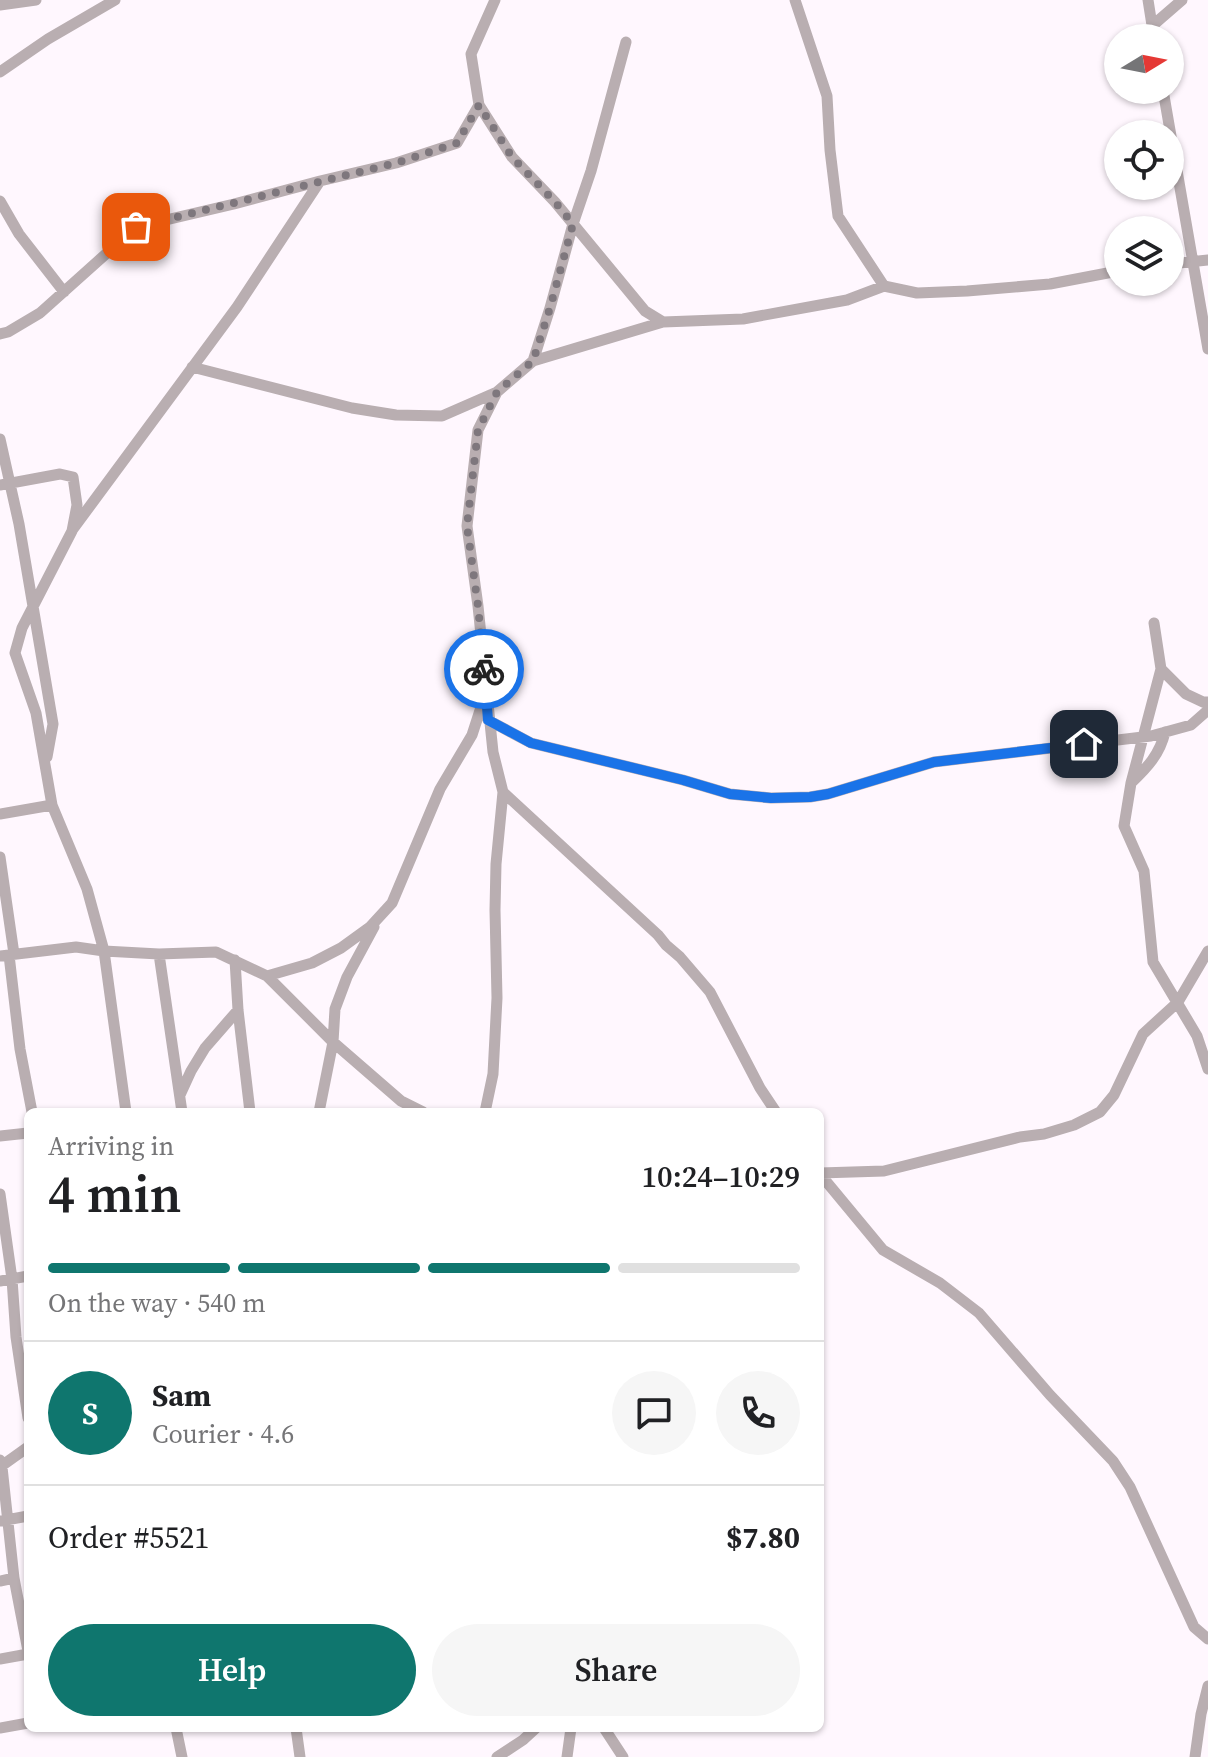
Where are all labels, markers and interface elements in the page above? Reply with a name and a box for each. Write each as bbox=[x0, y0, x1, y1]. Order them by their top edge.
north arrow bbox=[1104, 24, 1184, 104]
map controls bbox=[1104, 24, 1184, 296]
button: locate bbox=[1104, 120, 1184, 200]
pin bbox=[102, 193, 170, 261]
icon: bag bbox=[114, 205, 158, 249]
button: layers bbox=[1104, 216, 1184, 296]
courier bbox=[444, 629, 524, 709]
icon: bike bbox=[462, 647, 506, 691]
pin bbox=[1050, 710, 1118, 778]
icon: home bbox=[1062, 722, 1106, 766]
text: Arriving in bbox=[48, 1128, 174, 1164]
text: 10:24–10:29 bbox=[641, 1156, 800, 1197]
text: 4 min bbox=[48, 1158, 181, 1229]
text: On the way · 540 m bbox=[48, 1285, 266, 1321]
button: chat bbox=[612, 1371, 696, 1455]
button: phone bbox=[716, 1371, 800, 1455]
text: Sam bbox=[152, 1375, 211, 1416]
text: S bbox=[82, 1393, 98, 1434]
text: Courier · 4.6 bbox=[152, 1416, 294, 1452]
text: Order #5521 bbox=[48, 1517, 209, 1558]
text: $7.80 bbox=[726, 1517, 800, 1558]
button: Help bbox=[48, 1624, 416, 1716]
button: Share bbox=[432, 1624, 800, 1716]

